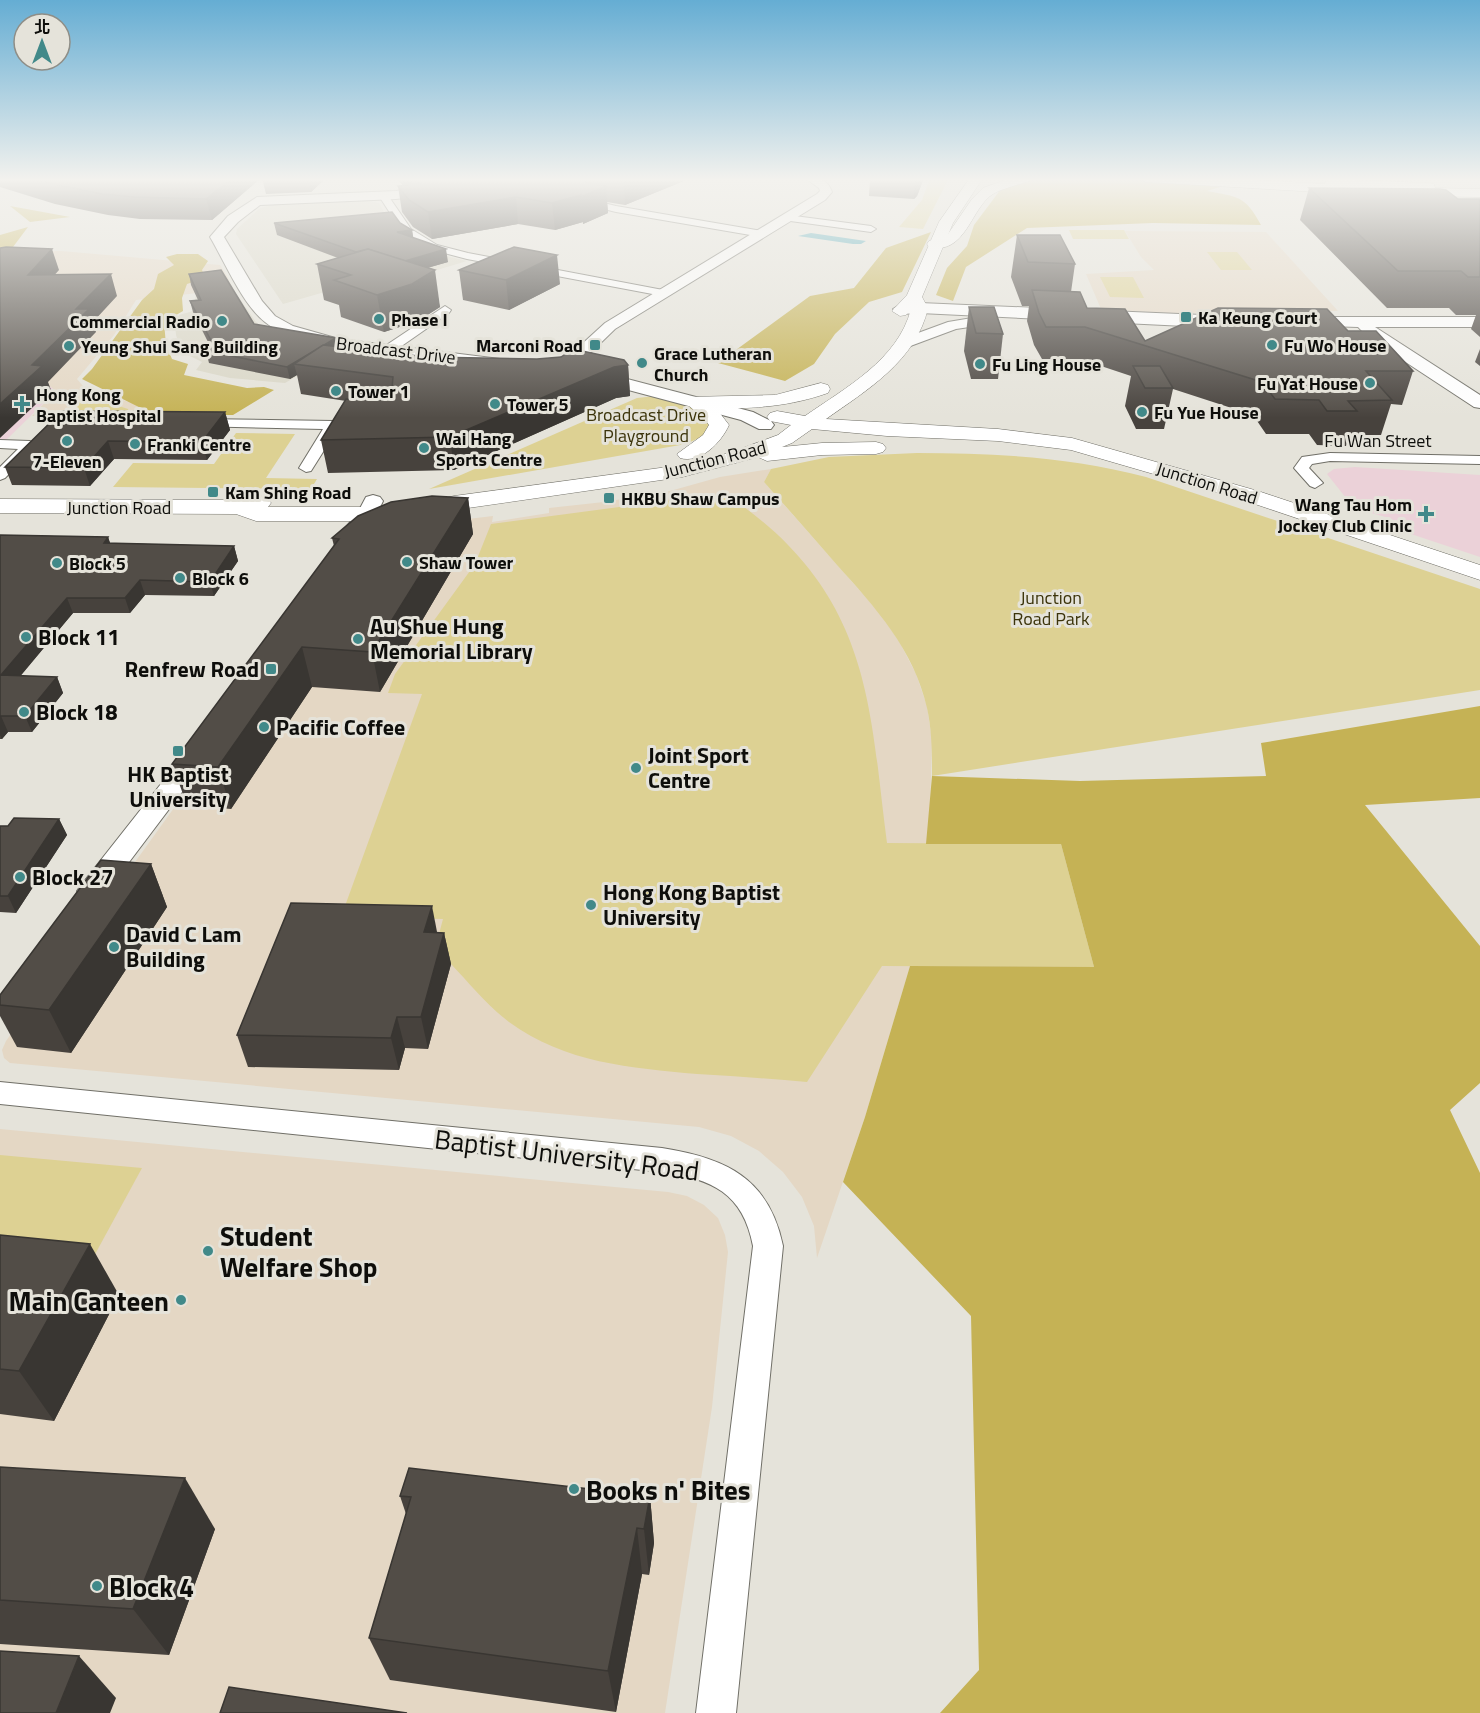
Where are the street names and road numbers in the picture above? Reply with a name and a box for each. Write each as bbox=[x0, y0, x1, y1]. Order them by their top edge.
street label: Broadcast Drive bbox=[335, 329, 457, 371]
street label: Fu Wan Street bbox=[1324, 427, 1432, 454]
street label: Junction Road bbox=[661, 433, 769, 485]
street label: Junction Road bbox=[1153, 455, 1261, 511]
street label: Junction Road bbox=[67, 494, 171, 521]
street label: Baptist University Road bbox=[432, 1117, 702, 1191]

